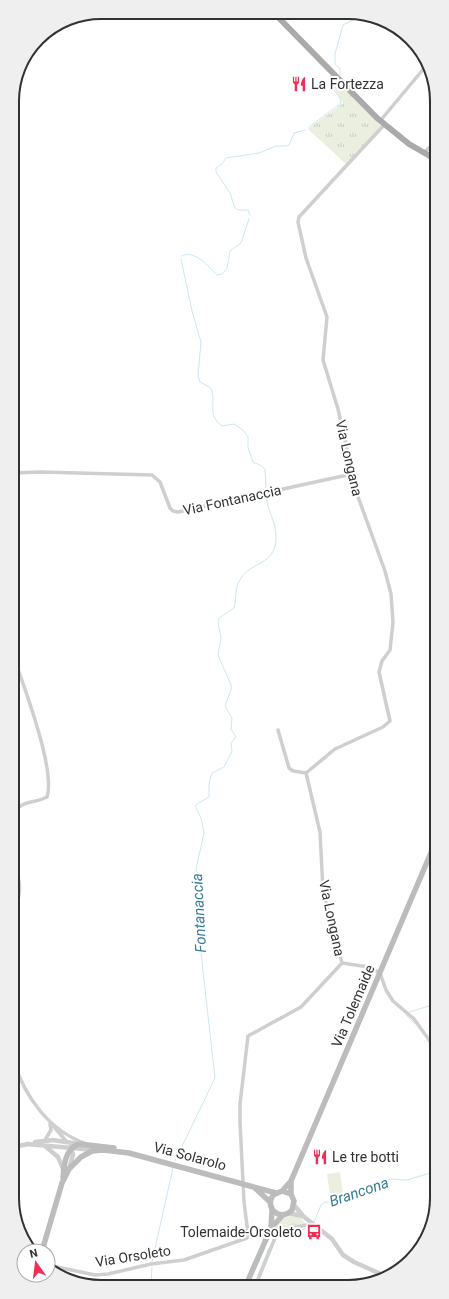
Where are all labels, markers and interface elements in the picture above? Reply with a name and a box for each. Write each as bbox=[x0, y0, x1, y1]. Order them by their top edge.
restaurant icon: La Fortezza bbox=[290, 75, 308, 93]
place label: La Fortezza bbox=[311, 76, 384, 92]
street label: Via Longana bbox=[332, 418, 366, 498]
street label: Via Fontanaccia bbox=[181, 482, 283, 518]
water label: Fontanaccia bbox=[188, 873, 210, 953]
street label: Via Longana bbox=[316, 878, 348, 958]
street label: Via Tolemaide bbox=[328, 962, 378, 1050]
street label: Via Solarolo bbox=[152, 1139, 228, 1173]
restaurant icon: Le tre botti bbox=[311, 1148, 329, 1166]
place label: Le tre botti bbox=[332, 1149, 399, 1165]
water label: Brancona bbox=[327, 1173, 391, 1211]
bus stop icon: Tolemaide-Orsoleto bbox=[305, 1223, 323, 1241]
place label: Tolemaide-Orsoleto bbox=[180, 1224, 302, 1240]
street label: Via Orsoleto bbox=[94, 1242, 172, 1270]
north arrow bbox=[16, 1243, 56, 1283]
text: N bbox=[28, 1246, 39, 1261]

